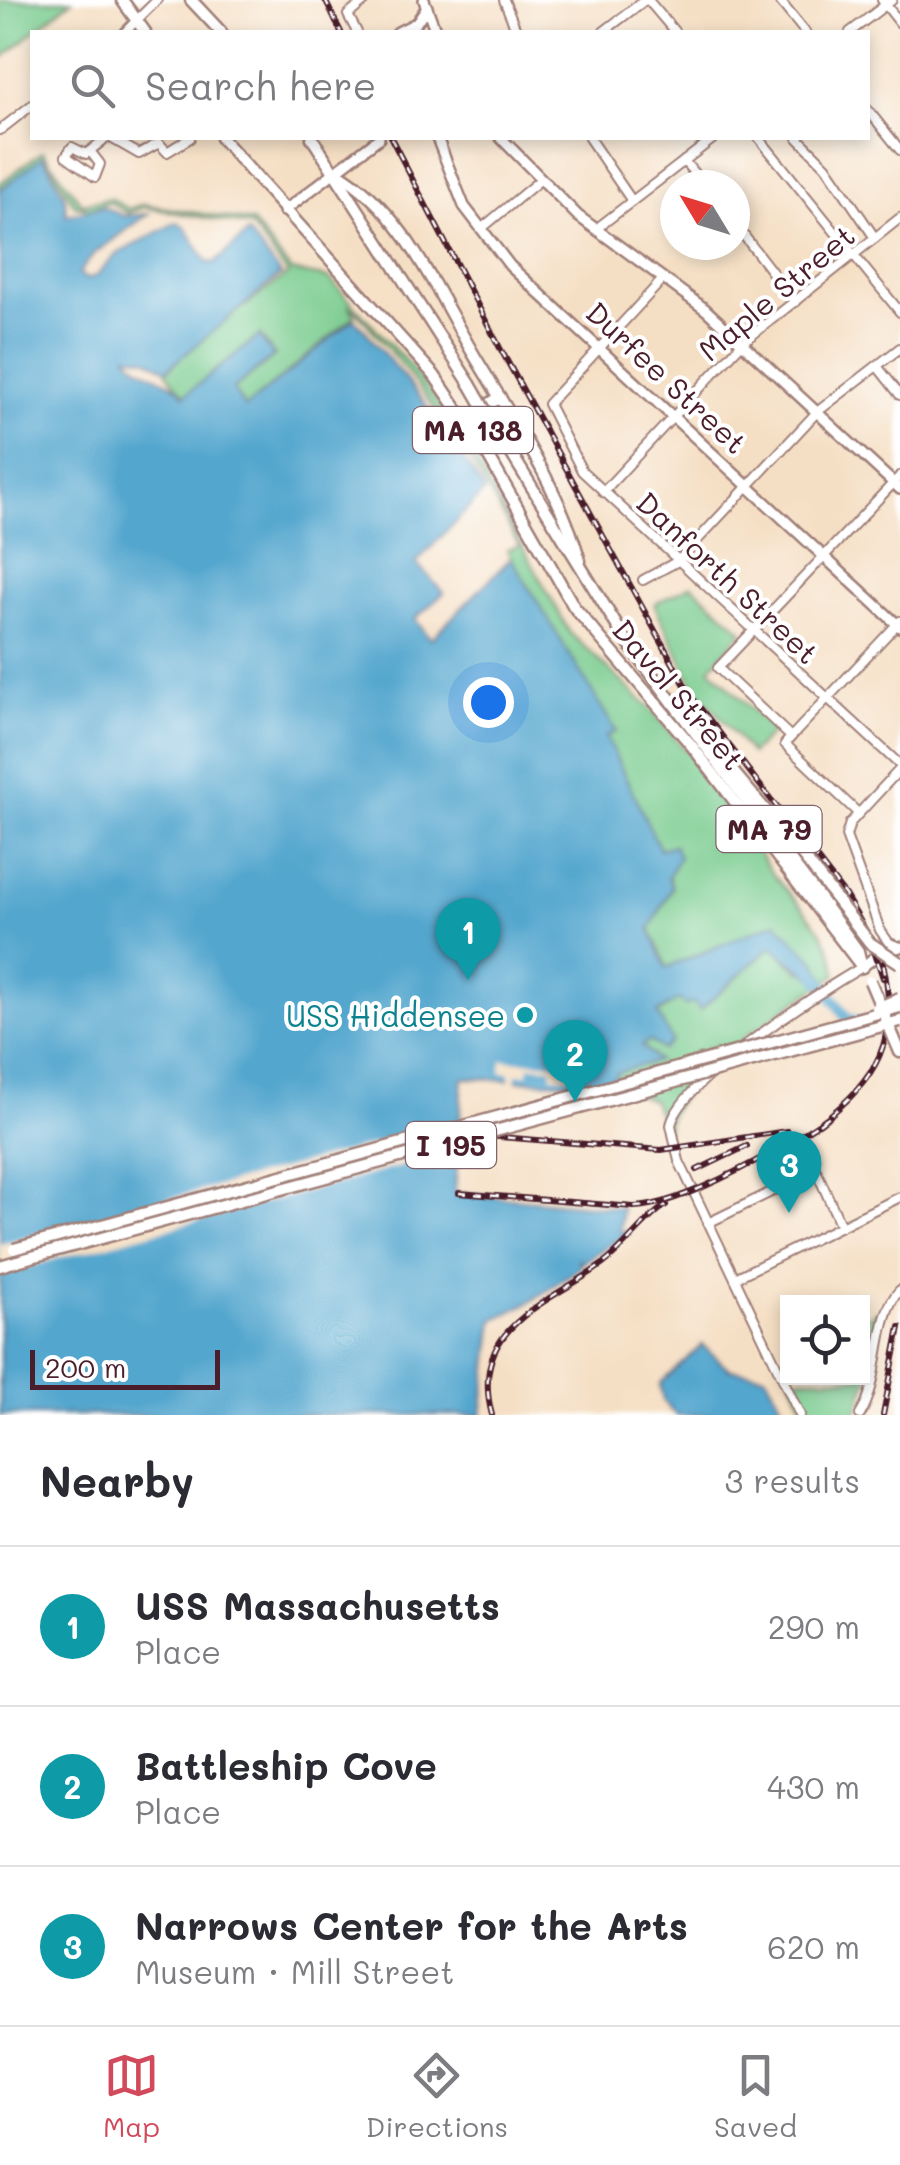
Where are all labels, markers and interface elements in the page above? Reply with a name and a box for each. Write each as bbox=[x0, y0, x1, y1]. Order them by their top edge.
search box bbox=[30, 30, 870, 140]
icon: search bbox=[65, 58, 120, 113]
text: Search here bbox=[145, 60, 376, 110]
north arrow bbox=[660, 170, 750, 260]
street label: Maple Street bbox=[689, 215, 863, 369]
street label: Durfee Street bbox=[578, 292, 756, 462]
road number: MA 138 bbox=[413, 407, 533, 453]
street label: Danforth Street bbox=[628, 482, 828, 672]
street label: Davol Street bbox=[604, 610, 754, 778]
your location bbox=[463, 677, 514, 728]
road number: MA 79 bbox=[716, 806, 822, 852]
pin: 1 bbox=[436, 898, 500, 980]
place label: USS Hiddensee bbox=[286, 995, 505, 1035]
marker: USS Hiddensee bbox=[514, 1004, 536, 1026]
pin: 2 bbox=[542, 1020, 608, 1102]
road number: I 195 bbox=[406, 1122, 496, 1168]
pin: 3 bbox=[756, 1130, 822, 1213]
map controls bbox=[780, 1295, 870, 1385]
button: locate bbox=[780, 1295, 870, 1385]
scale bar bbox=[30, 1345, 220, 1390]
text: 200 m bbox=[45, 1349, 126, 1385]
text: Nearby bbox=[40, 1453, 194, 1508]
text: 3 results bbox=[724, 1459, 860, 1501]
text: USS Massachusetts bbox=[135, 1580, 500, 1630]
text: 1 bbox=[65, 1605, 80, 1647]
text: 290 m bbox=[768, 1605, 860, 1647]
text: Place bbox=[135, 1630, 221, 1672]
text: Battleship Cove bbox=[135, 1740, 437, 1790]
text: 2 bbox=[64, 1765, 81, 1807]
text: 430 m bbox=[767, 1765, 860, 1807]
text: Place bbox=[135, 1790, 221, 1832]
text: Narrows Center for the Arts bbox=[135, 1900, 688, 1950]
text: 3 bbox=[63, 1925, 82, 1967]
text: 620 m bbox=[767, 1925, 860, 1967]
text: Museum · Mill Street bbox=[135, 1950, 454, 1992]
tab: Map bbox=[103, 2048, 160, 2144]
tab: Directions bbox=[366, 2048, 508, 2144]
tab: Saved bbox=[714, 2048, 797, 2144]

